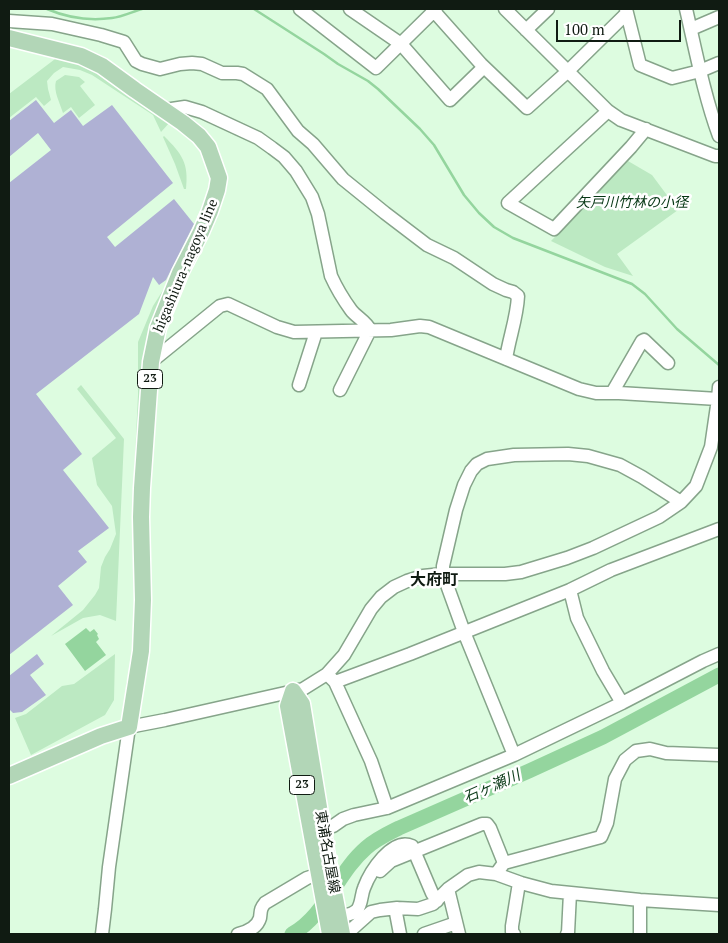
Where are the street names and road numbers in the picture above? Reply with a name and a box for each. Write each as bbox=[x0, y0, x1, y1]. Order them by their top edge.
street label: higashiura-nagoya line bbox=[150, 197, 222, 335]
road number: 23 bbox=[138, 369, 162, 388]
road number: 23 bbox=[290, 776, 314, 794]
street label: 東浦名古屋線 bbox=[311, 809, 343, 895]

